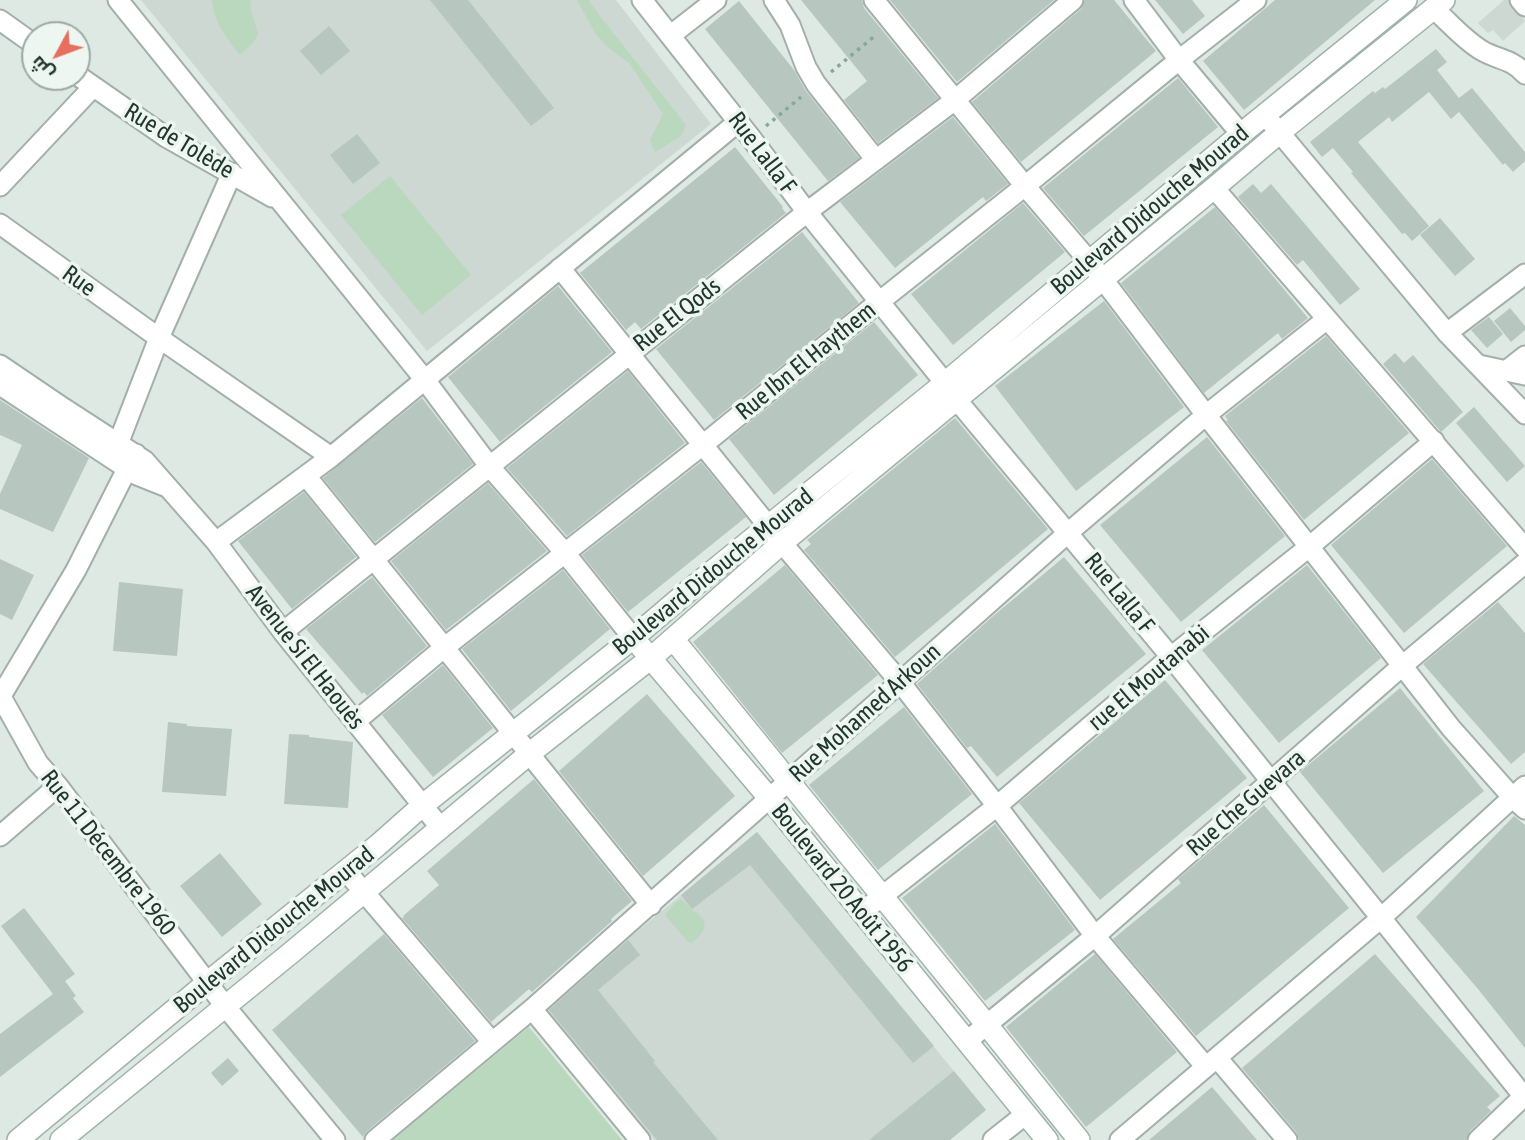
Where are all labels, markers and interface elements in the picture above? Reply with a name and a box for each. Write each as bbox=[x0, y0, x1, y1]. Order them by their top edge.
north arrow bbox=[21, 21, 91, 91]
text: ش bbox=[25, 52, 58, 85]
street label: Rue de Tolède bbox=[119, 97, 239, 185]
street label: Rue Lalla F bbox=[722, 106, 802, 200]
street label: Boulevard Didouche Mourad bbox=[1045, 119, 1255, 301]
street label: Rue bbox=[57, 259, 101, 303]
street label: Rue El Qods bbox=[628, 272, 726, 358]
street label: Rue Ibn El Haythem bbox=[730, 296, 882, 426]
street label: Boulevard Didouche Mourad bbox=[607, 482, 819, 662]
street label: Rue Lalla F bbox=[1078, 547, 1160, 639]
street label: Avenue Si El Haouès bbox=[240, 579, 370, 735]
street label: rue El Moutanabi bbox=[1083, 619, 1215, 737]
street label: Rue Mohamed Arkoun bbox=[783, 637, 947, 789]
street label: Rue Che Guevara bbox=[1181, 744, 1311, 862]
street label: Rue 11 Décembre 1960 bbox=[34, 764, 182, 942]
street label: Boulevard 20 Août 1956 bbox=[765, 798, 919, 978]
street label: Boulevard Didouche Mourad bbox=[168, 840, 380, 1020]

